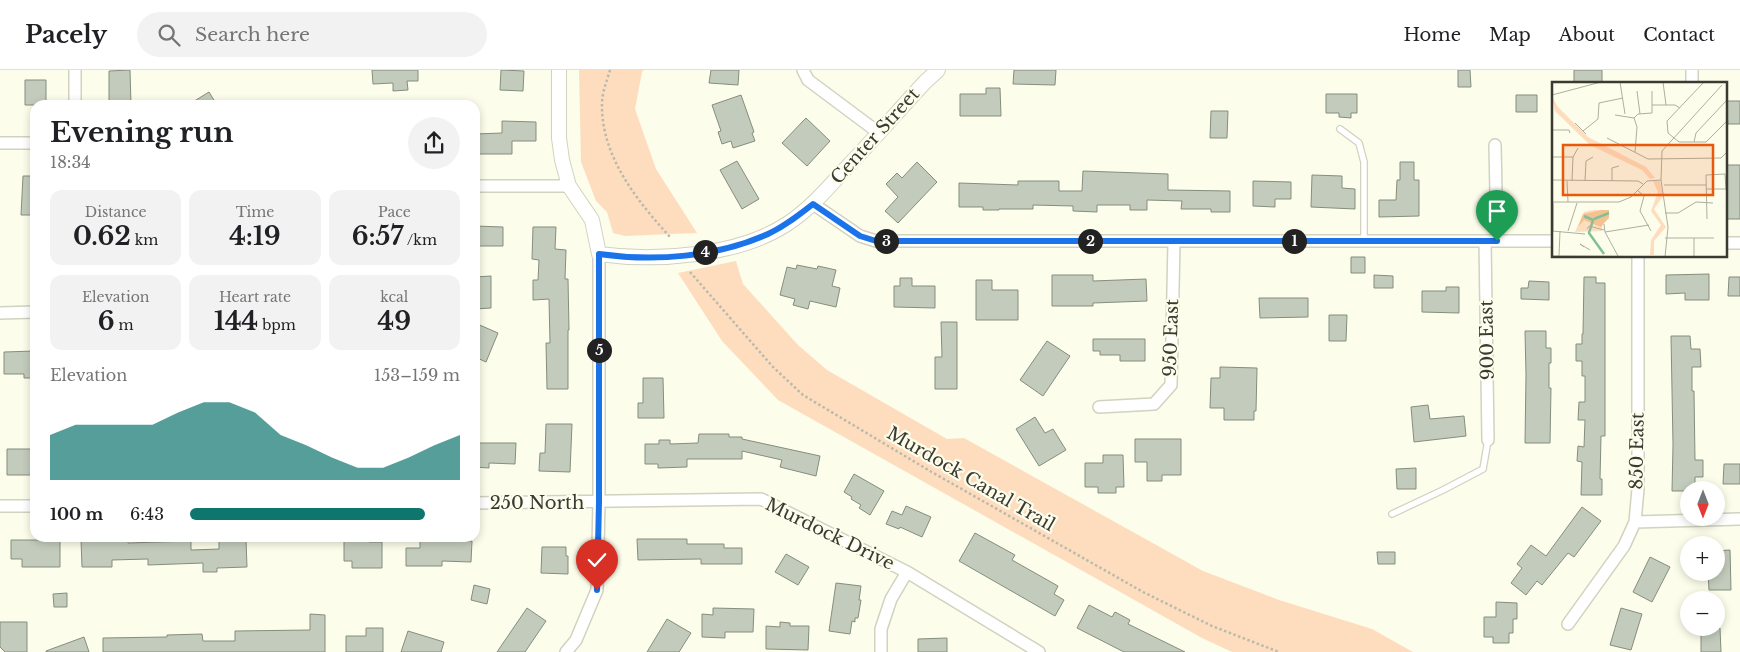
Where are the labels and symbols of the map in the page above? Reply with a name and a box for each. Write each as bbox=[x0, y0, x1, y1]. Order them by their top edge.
inset map bbox=[1552, 82, 1728, 258]
street label: Center Street bbox=[826, 83, 924, 189]
pin bbox=[1476, 190, 1518, 241]
pin: 3 bbox=[874, 228, 898, 254]
pin: 2 bbox=[1078, 228, 1102, 254]
pin: 1 bbox=[1282, 228, 1306, 254]
pin: 4 bbox=[692, 240, 718, 264]
street label: 950 East bbox=[1159, 299, 1183, 377]
street label: 900 East bbox=[1475, 299, 1499, 380]
pin: 5 bbox=[586, 338, 612, 362]
street label: 850 East bbox=[1625, 412, 1649, 490]
street label: Murdock Canal Trail bbox=[883, 422, 1059, 536]
north arrow bbox=[1680, 481, 1725, 526]
street label: 250 North bbox=[490, 492, 584, 514]
street label: Murdock Drive bbox=[762, 493, 898, 575]
pin bbox=[576, 539, 618, 590]

